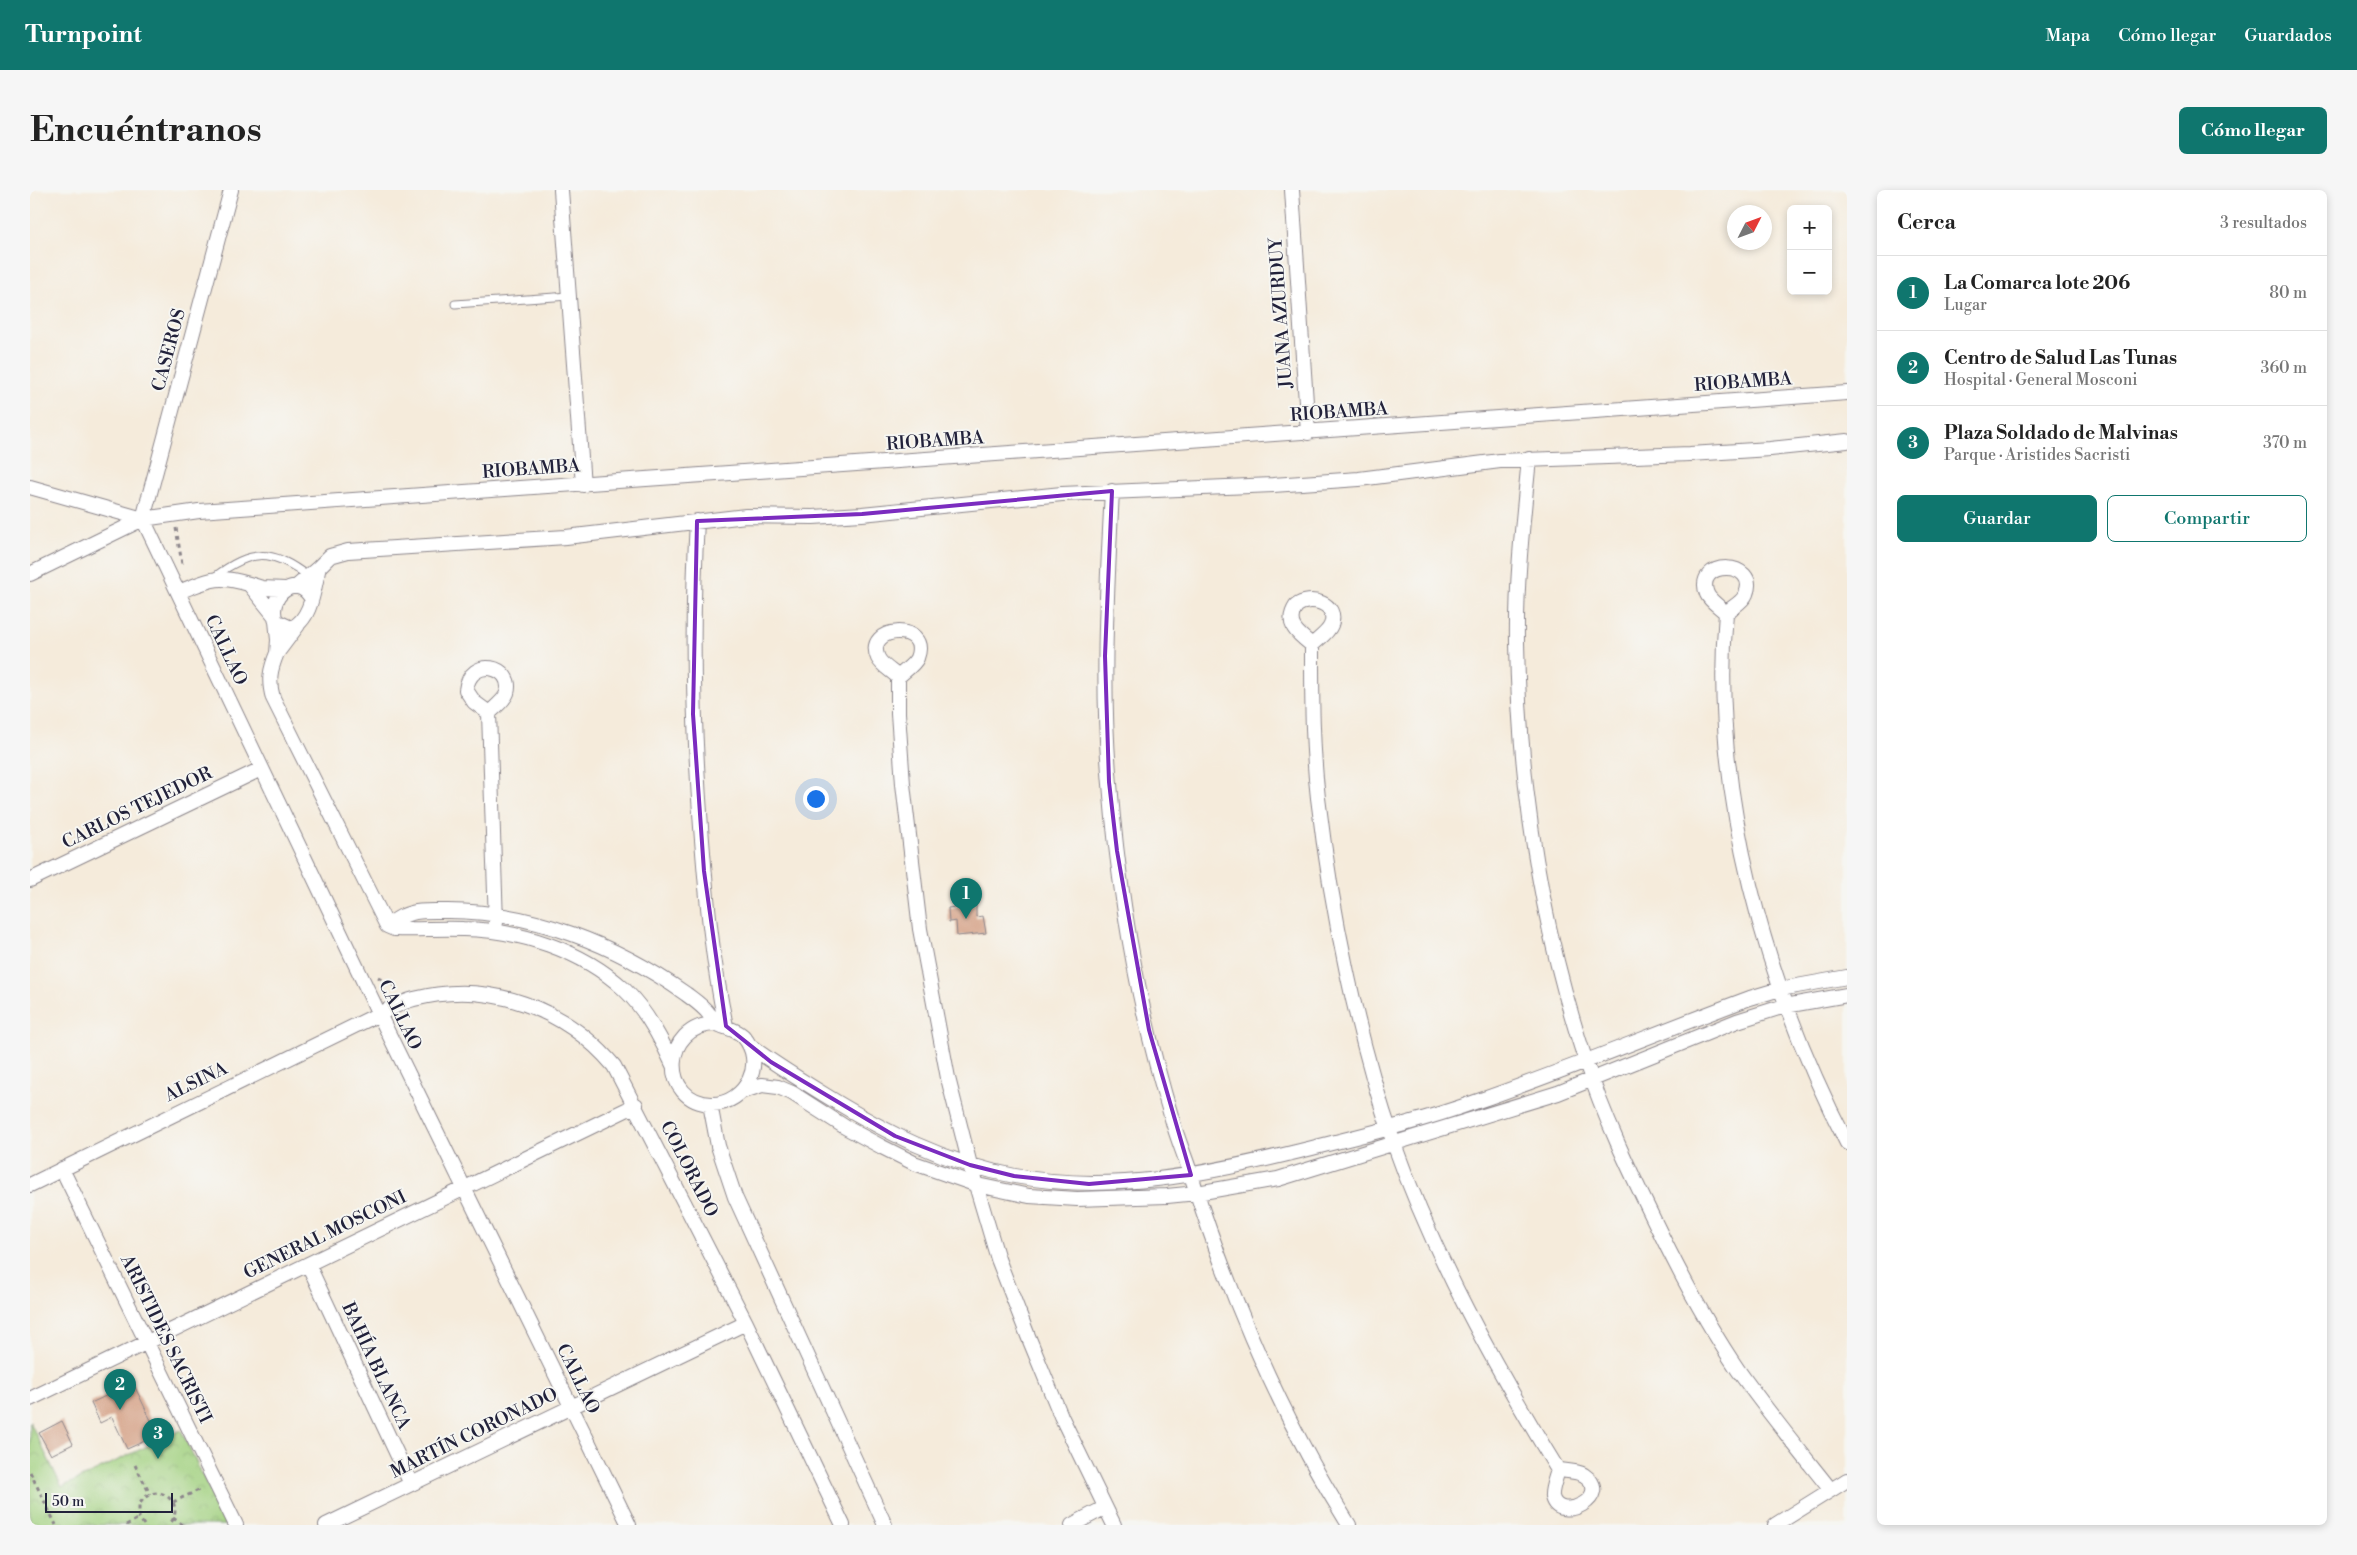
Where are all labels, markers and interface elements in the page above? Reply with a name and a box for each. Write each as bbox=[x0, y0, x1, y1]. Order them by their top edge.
text: Turnpoint bbox=[25, 20, 142, 50]
text: Mapa bbox=[2046, 24, 2090, 47]
text: Cómo llegar bbox=[2118, 24, 2216, 47]
text: Guardados bbox=[2244, 24, 2332, 47]
button: Cómo llegar bbox=[2179, 107, 2327, 154]
text: Encuéntranos bbox=[30, 109, 262, 152]
north arrow bbox=[1727, 205, 1772, 250]
map controls bbox=[1787, 205, 1832, 295]
button: + bbox=[1787, 205, 1832, 250]
text: Cerca bbox=[1897, 210, 1956, 236]
text: 3 resultados bbox=[2220, 213, 2307, 233]
street label: JUANA AZURDUY bbox=[1264, 236, 1298, 390]
button: − bbox=[1787, 250, 1832, 295]
text: La Comarca lote 206 bbox=[1944, 271, 2130, 295]
text: 1 bbox=[1909, 283, 1917, 303]
text: 80 m bbox=[2269, 283, 2307, 303]
text: Lugar bbox=[1944, 295, 1987, 315]
street label: CASEROS bbox=[147, 306, 191, 394]
text: Centro de Salud Las Tunas bbox=[1944, 346, 2177, 370]
text: 2 bbox=[1908, 358, 1918, 378]
text: 360 m bbox=[2261, 358, 2307, 378]
street label: RIOBAMBA bbox=[1693, 367, 1793, 397]
text: Hospital · General Mosconi bbox=[1944, 370, 2138, 390]
street label: RIOBAMBA bbox=[1289, 397, 1389, 427]
text: Plaza Soldado de Malvinas bbox=[1944, 421, 2178, 445]
street label: RIOBAMBA bbox=[885, 426, 985, 456]
text: 3 bbox=[1908, 433, 1918, 453]
text: 370 m bbox=[2263, 433, 2307, 453]
text: Parque · Aristides Sacristi bbox=[1944, 445, 2130, 465]
street label: RIOBAMBA bbox=[481, 454, 581, 484]
button: Guardar bbox=[1897, 495, 2097, 542]
button: Compartir bbox=[2107, 495, 2307, 542]
street label: CALLAO bbox=[200, 611, 252, 689]
street label: CARLOS TEJEDOR bbox=[58, 761, 216, 854]
your location bbox=[803, 786, 829, 812]
pin: 1 bbox=[950, 878, 982, 919]
street label: CALLAO bbox=[373, 976, 427, 1054]
street label: ALSINA bbox=[160, 1057, 232, 1107]
street label: COLORADO bbox=[655, 1117, 723, 1221]
street label: GENERAL MOSCONI bbox=[240, 1186, 410, 1284]
street label: ARISTIDES SACRISTI bbox=[115, 1250, 217, 1427]
street label: BAHÍA BLANCA bbox=[336, 1298, 416, 1434]
street label: CALLAO bbox=[551, 1340, 605, 1418]
pin: 2 bbox=[104, 1369, 136, 1410]
street label: MARTÍN CORONADO bbox=[386, 1382, 562, 1484]
pin: 3 bbox=[142, 1418, 174, 1459]
scale bar bbox=[45, 1490, 172, 1513]
text: 50 m bbox=[52, 1493, 84, 1511]

